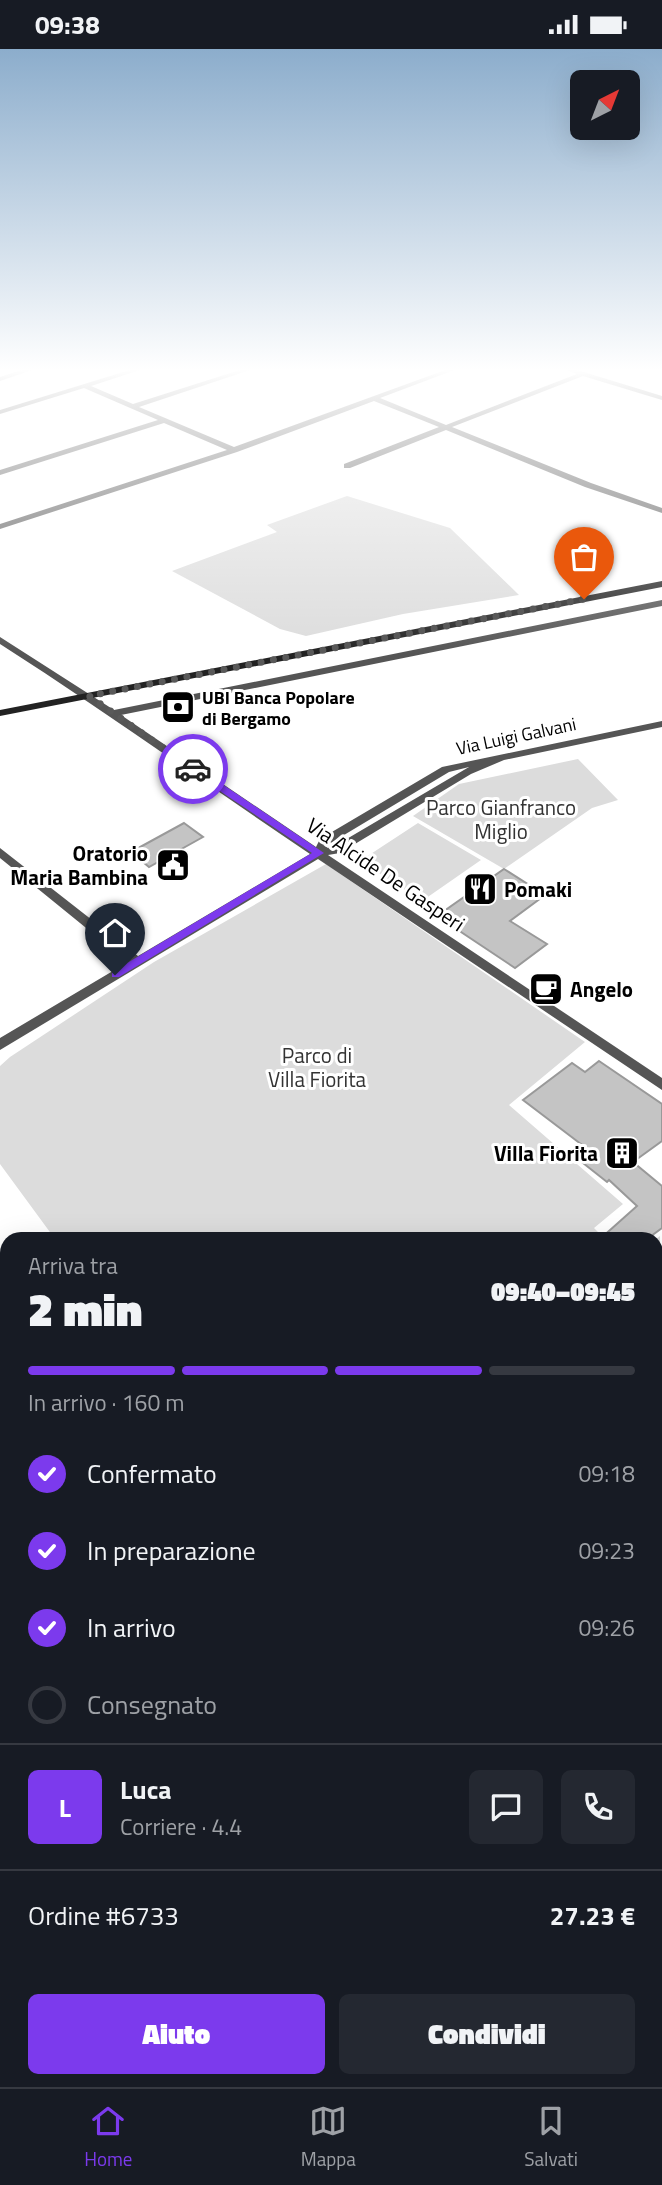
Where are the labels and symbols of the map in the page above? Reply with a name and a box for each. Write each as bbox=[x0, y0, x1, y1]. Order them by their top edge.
north arrow bbox=[570, 70, 640, 140]
pin bbox=[554, 527, 614, 599]
place label: UBI Banca Popolare di Bergamo bbox=[202, 684, 355, 732]
bank icon: UBI Banca Popolare di Bergamo bbox=[159, 688, 197, 726]
street label: Via Luigi Galvani bbox=[454, 710, 578, 762]
courier bbox=[158, 734, 228, 804]
park label: Parco Gianfranco Miglio bbox=[426, 791, 576, 847]
street label: Via Alcide De Gasperi bbox=[300, 809, 472, 939]
place label: Oratorio Maria Bambina bbox=[10, 837, 148, 893]
public building icon: Oratorio Maria Bambina bbox=[154, 846, 192, 884]
restaurant icon: Pomaki bbox=[461, 870, 499, 908]
place label: Pomaki bbox=[504, 873, 572, 905]
pin bbox=[85, 903, 145, 975]
cafe icon: Angelo bbox=[527, 970, 565, 1008]
place label: Angelo bbox=[570, 973, 633, 1005]
park label: Parco di Villa Fiorita bbox=[268, 1039, 367, 1095]
building icon: Villa Fiorita bbox=[603, 1134, 641, 1172]
place label: Villa Fiorita bbox=[494, 1137, 598, 1169]

